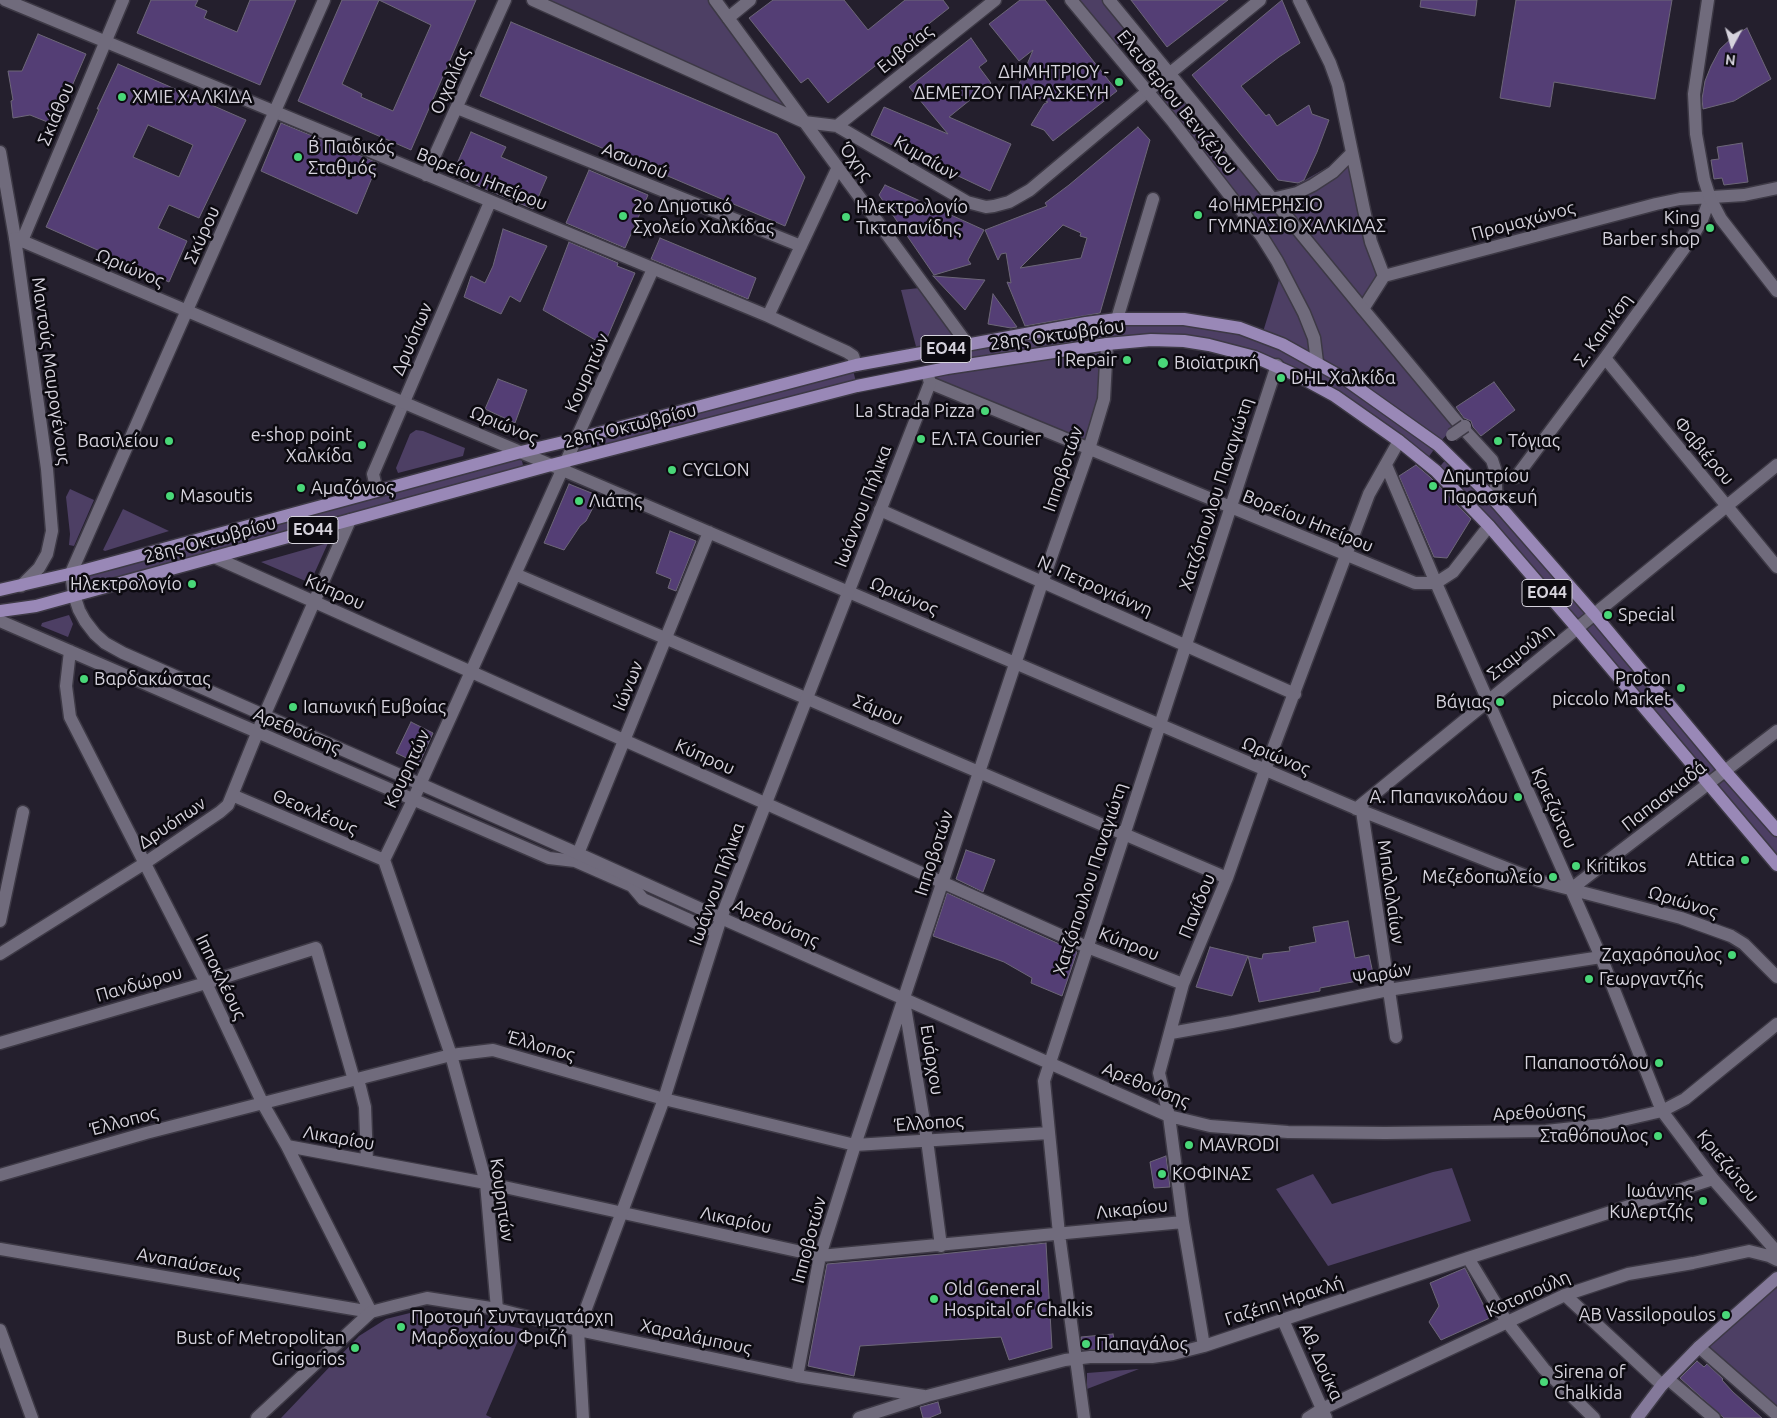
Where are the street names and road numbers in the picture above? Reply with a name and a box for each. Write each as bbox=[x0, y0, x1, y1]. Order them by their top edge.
street label: Ευβοίας bbox=[873, 20, 937, 78]
street label: Ελευθερίου Βενιζέλου bbox=[1112, 26, 1242, 178]
street label: Οιχαλίας bbox=[426, 44, 474, 118]
street label: Σκιάθου bbox=[33, 79, 79, 149]
street label: Κυμαίων bbox=[890, 131, 962, 185]
street label: Ασωπού bbox=[599, 138, 671, 184]
street label: Όχης bbox=[835, 139, 877, 185]
street label: Βορείου Ηπείρου bbox=[413, 143, 551, 215]
street label: Προμαχώνος bbox=[1469, 197, 1577, 245]
street label: Σκύρου bbox=[180, 203, 224, 267]
street label: Ωριώνος bbox=[93, 244, 167, 292]
street label: Μαντούς Μαυρογένους bbox=[27, 276, 75, 466]
street label: Σ. Καπνίση bbox=[1569, 289, 1637, 371]
street label: Δρυόπων bbox=[387, 299, 437, 379]
street label: 28ης Οκτωβρίου bbox=[988, 315, 1126, 355]
street label: Κουρητών bbox=[560, 330, 614, 416]
road number: ΕΟ44 bbox=[921, 336, 971, 362]
street label: Χατζόπουλου Παναγιώτη bbox=[1175, 395, 1257, 593]
street label: 28ης Οκτωβρίου bbox=[561, 399, 699, 453]
street label: Ωριώνος bbox=[467, 401, 541, 449]
street label: Φαβιέρου bbox=[1669, 413, 1739, 489]
street label: Ιπποβοτών bbox=[1038, 424, 1088, 514]
street label: Ιωάννου Πήλικα bbox=[830, 442, 896, 570]
street label: Βορείου Ηπείρου bbox=[1239, 485, 1377, 557]
street label: 28ης Οκτωβρίου bbox=[142, 512, 278, 568]
road number: ΕΟ44 bbox=[288, 516, 338, 544]
street label: Ν. Πετρογιάννη bbox=[1034, 551, 1156, 621]
street label: Κύπρου bbox=[302, 569, 368, 615]
street label: Ωριώνος bbox=[867, 572, 941, 620]
road number: ΕΟ44 bbox=[1522, 580, 1572, 606]
street label: Σταμούλη bbox=[1483, 619, 1557, 685]
street label: Ιώνων bbox=[608, 658, 648, 714]
street label: Σάμου bbox=[850, 690, 906, 730]
street label: Αρεθούσης bbox=[250, 703, 344, 759]
street label: Κουρητών bbox=[379, 726, 435, 812]
street label: Ωριώνος bbox=[1239, 732, 1313, 780]
street label: Κύπρου bbox=[672, 734, 738, 780]
street label: Παπασκιαδά bbox=[1617, 756, 1711, 836]
street label: Κριεζώτου bbox=[1527, 764, 1581, 852]
street label: Χατζόπουλου Παναγιώτη bbox=[1049, 780, 1131, 978]
street label: Θεοκλέους bbox=[269, 784, 361, 840]
street label: Δρυόπων bbox=[134, 793, 210, 853]
street label: Ιπποβοτών bbox=[910, 807, 958, 899]
street label: Ιωάννου Πήλικα bbox=[685, 820, 749, 948]
street label: Μπαλαλαίων bbox=[1373, 838, 1409, 946]
street label: Πανίδου bbox=[1174, 870, 1220, 942]
street label: Ωριώνος bbox=[1646, 881, 1720, 923]
street label: Αρεθούσης bbox=[729, 894, 823, 952]
street label: Κύπρου bbox=[1096, 923, 1162, 965]
street label: Ιπποκλέους bbox=[191, 931, 251, 1023]
street label: Ψαρών bbox=[1351, 958, 1413, 990]
street label: Πανδώρου bbox=[93, 961, 185, 1007]
street label: Ευάρχου bbox=[916, 1023, 948, 1097]
street label: Έλλοπος bbox=[505, 1026, 577, 1066]
street label: Αρεθούσης bbox=[1099, 1058, 1193, 1112]
street label: Αρεθούσης bbox=[1492, 1099, 1586, 1125]
street label: Έλλοπος bbox=[88, 1102, 160, 1140]
street label: Έλλοπος bbox=[894, 1110, 964, 1136]
street label: Λικαρίου bbox=[302, 1121, 376, 1155]
street label: Κριεζώτου bbox=[1692, 1126, 1764, 1206]
street label: Κουρητών bbox=[485, 1157, 519, 1243]
street label: Ιπποβοτών bbox=[787, 1194, 831, 1286]
street label: Λικαρίου bbox=[1095, 1194, 1169, 1224]
street label: Λικαρίου bbox=[699, 1202, 773, 1238]
street label: Αναπαύσεως bbox=[135, 1243, 243, 1283]
street label: Κοτοπούλη bbox=[1483, 1266, 1573, 1322]
street label: Γαζέπη Ηρακλή bbox=[1222, 1272, 1346, 1330]
street label: Χαραλάμπους bbox=[639, 1315, 753, 1359]
street label: Αθ. Δούκα bbox=[1294, 1320, 1348, 1404]

